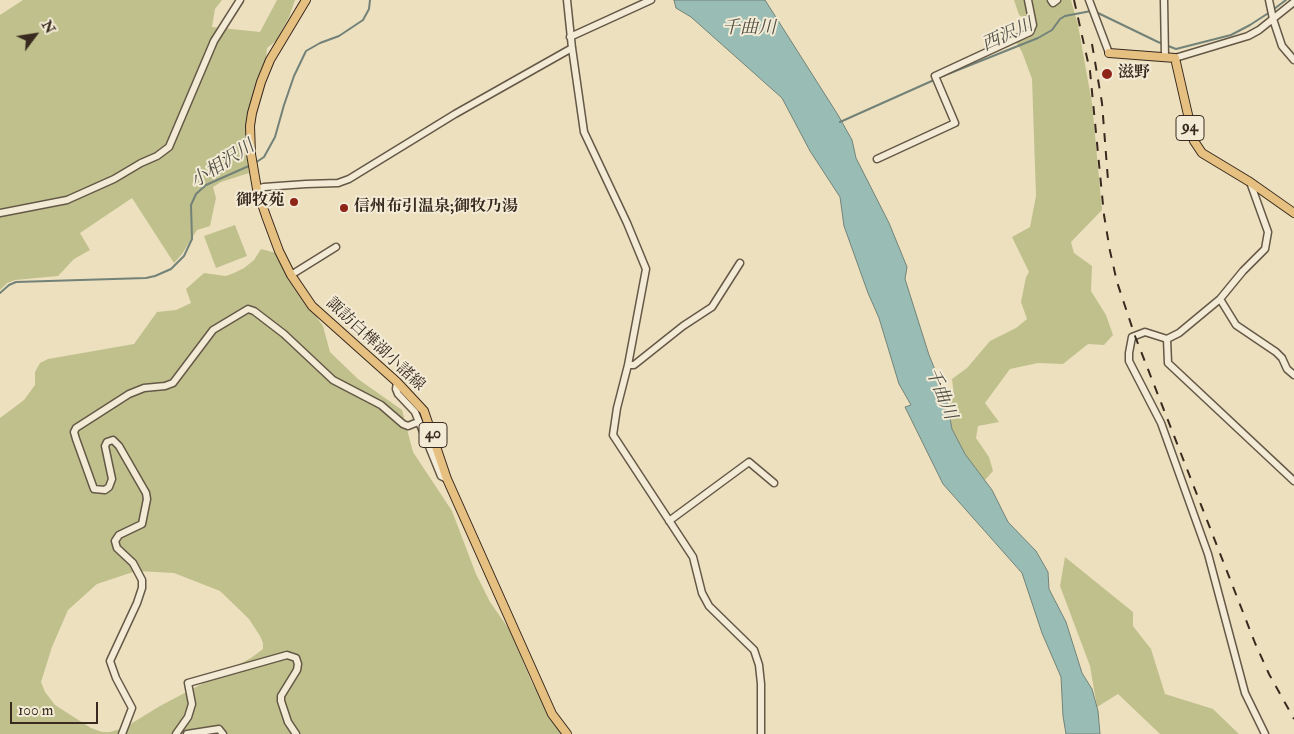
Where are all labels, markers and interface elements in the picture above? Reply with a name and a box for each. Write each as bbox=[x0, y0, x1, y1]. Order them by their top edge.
north arrow bbox=[10, 10, 60, 60]
water label: 西沢川 bbox=[979, 15, 1037, 57]
text: N bbox=[38, 17, 59, 37]
water label: 千曲川 bbox=[722, 18, 776, 40]
place label: 滋野 bbox=[1118, 64, 1150, 84]
marker: 滋野 bbox=[1100, 67, 1114, 81]
road number: 94 bbox=[1176, 116, 1204, 140]
water label: 小相沢川 bbox=[187, 136, 259, 194]
place label: 御牧苑 bbox=[236, 192, 284, 212]
marker: 御牧苑 bbox=[288, 196, 300, 208]
place label: 信州布引温泉;御牧乃湯 bbox=[354, 198, 518, 218]
marker: 信州布引温泉;御牧乃湯 bbox=[338, 202, 350, 214]
street label: 諏訪白樺湖小諸線 bbox=[322, 294, 428, 396]
water label: 千曲川 bbox=[920, 365, 960, 423]
road number: 40 bbox=[419, 422, 447, 448]
scale bar bbox=[12, 692, 100, 724]
text: 100 m bbox=[18, 701, 53, 720]

